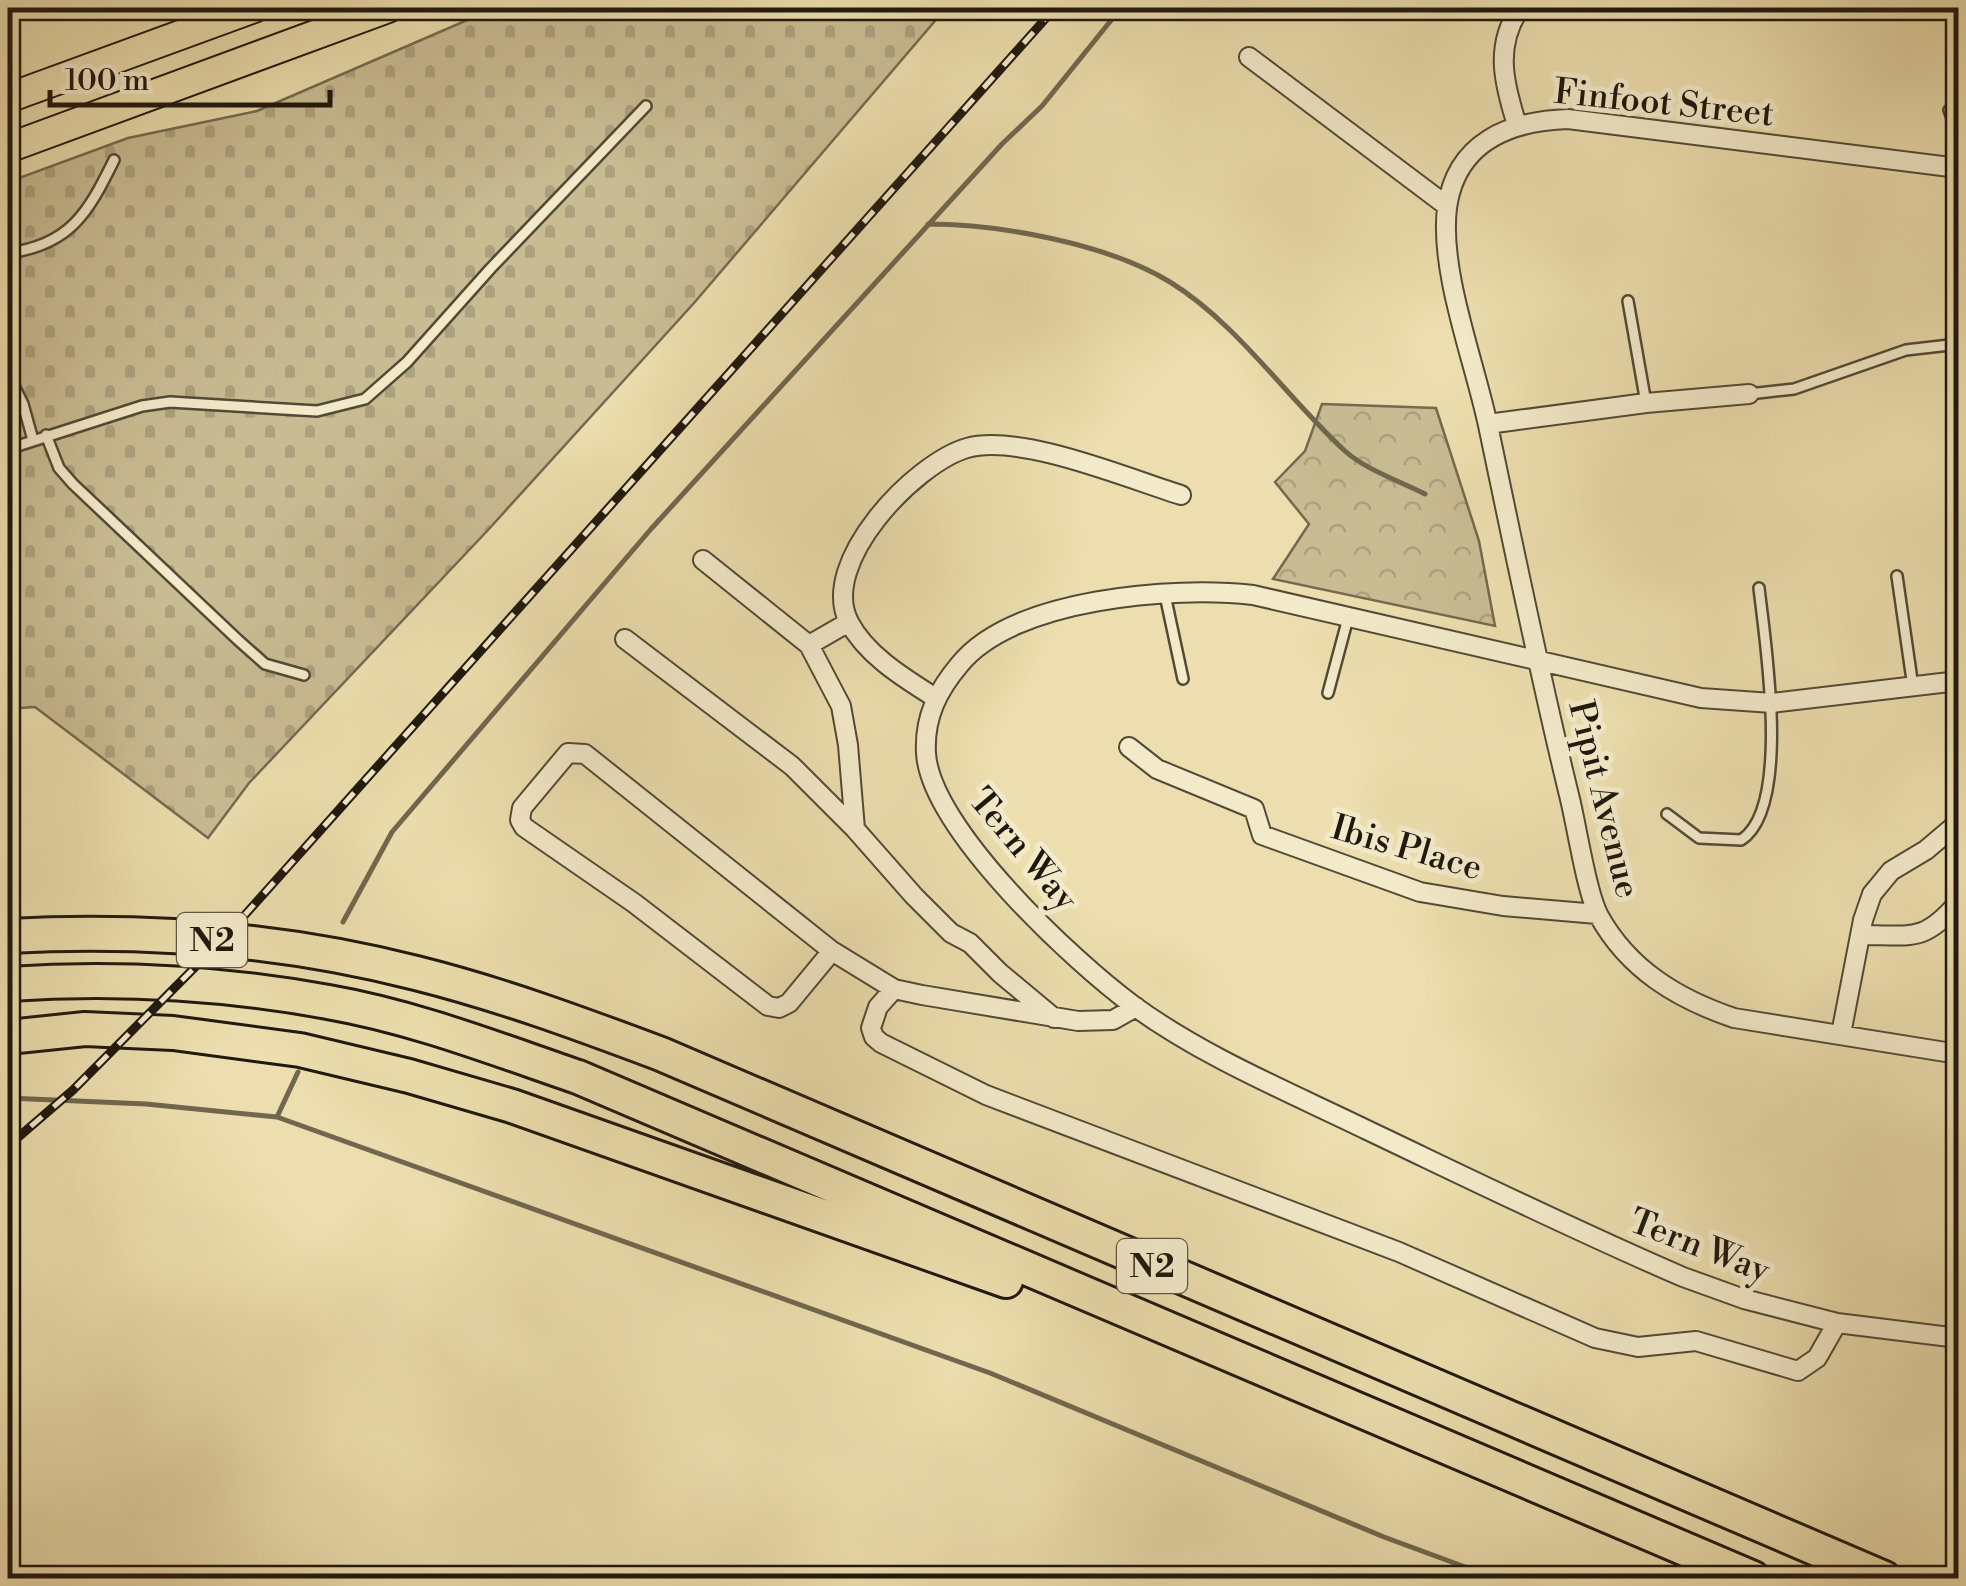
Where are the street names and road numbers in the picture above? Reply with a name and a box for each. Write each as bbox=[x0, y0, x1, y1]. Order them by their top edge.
street label: Finfoot Street bbox=[1552, 71, 1776, 136]
street label: Pipit Avenue bbox=[1558, 696, 1649, 902]
street label: Tern Way bbox=[959, 780, 1087, 921]
street label: Ibis Place bbox=[1326, 806, 1487, 890]
road number: N2 bbox=[177, 913, 247, 967]
street label: Tern Way bbox=[1623, 1200, 1777, 1293]
road number: N2 bbox=[1117, 1239, 1187, 1293]

